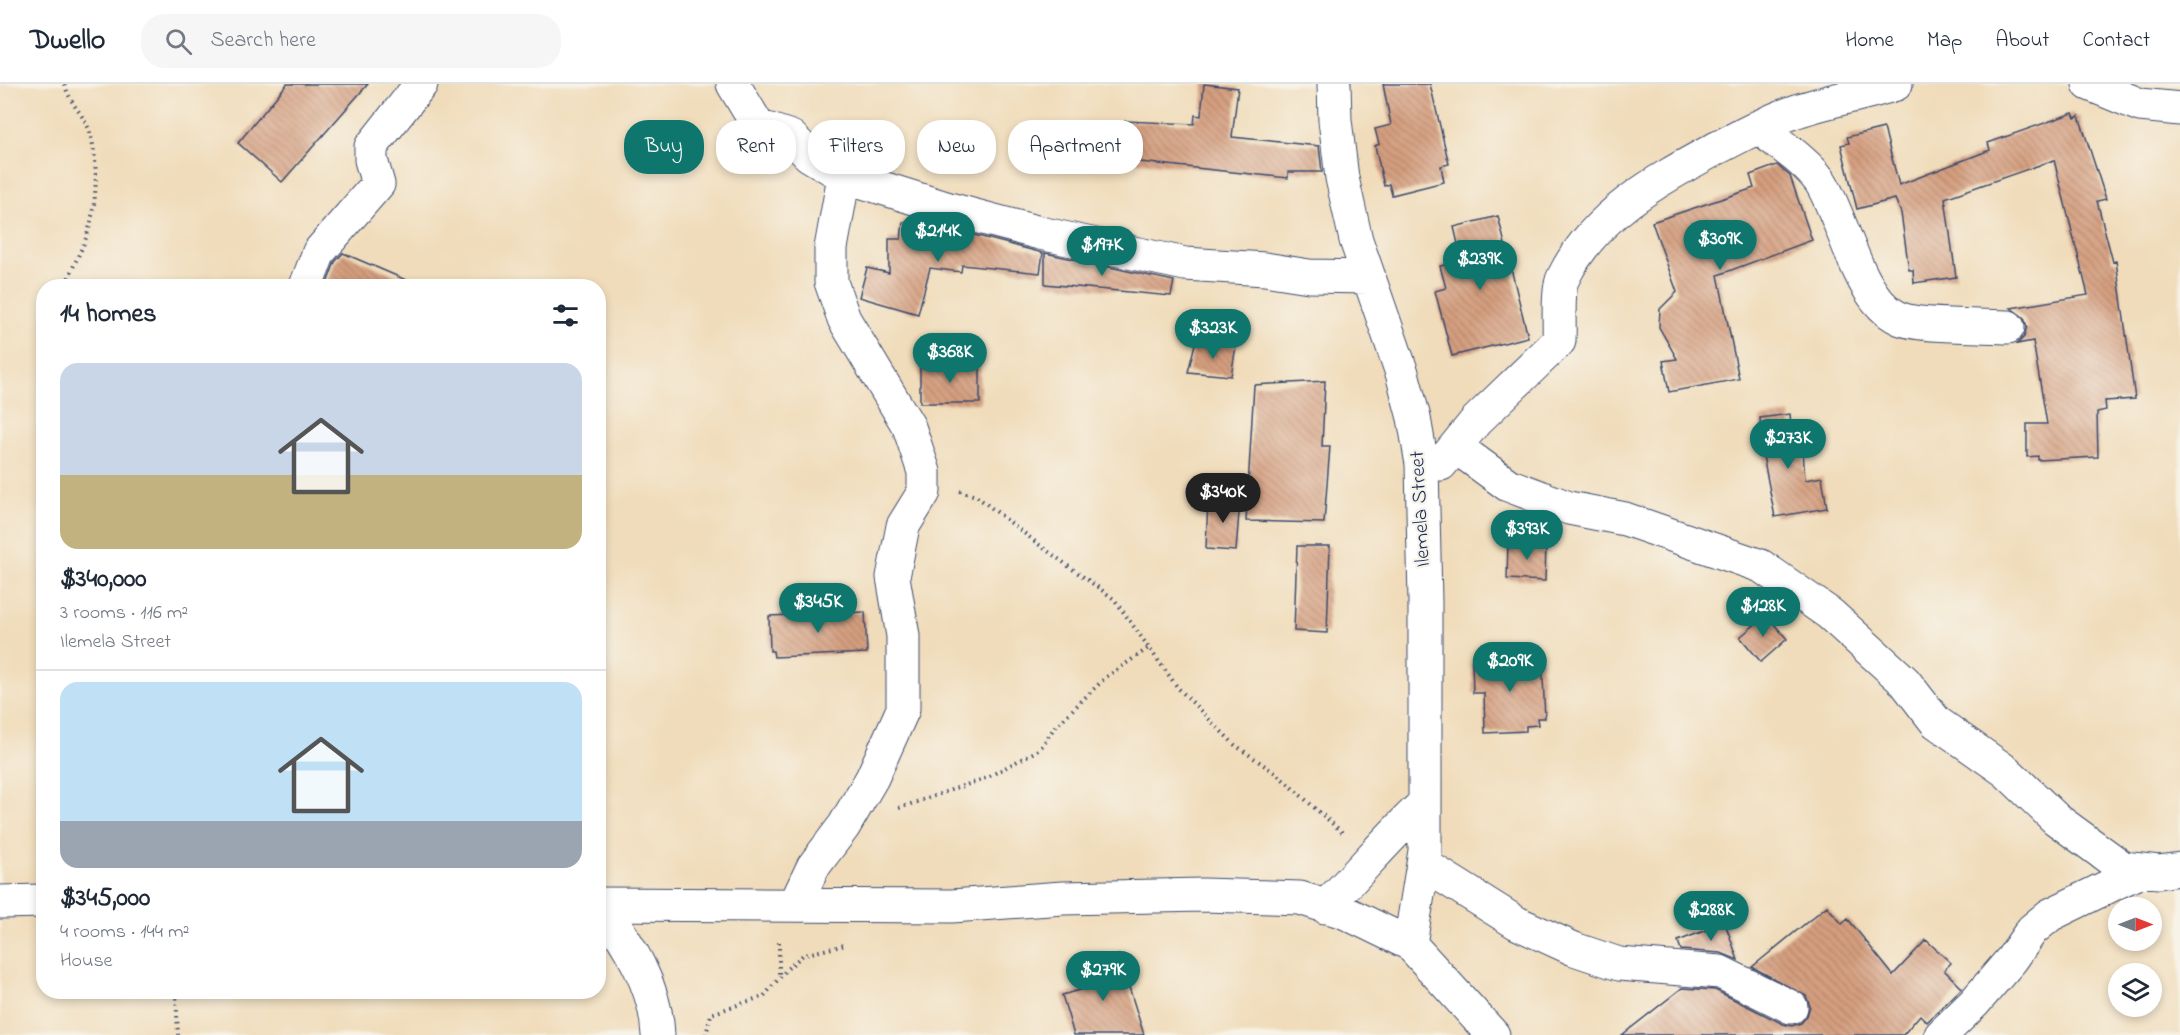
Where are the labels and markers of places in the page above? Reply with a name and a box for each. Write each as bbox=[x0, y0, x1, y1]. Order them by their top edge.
pin: $214K bbox=[896, 212, 980, 263]
pin: $309K bbox=[1678, 220, 1762, 271]
pin: $197K bbox=[1060, 226, 1144, 277]
pin: $239K bbox=[1438, 240, 1522, 291]
pin: $323K bbox=[1171, 309, 1255, 360]
pin: $368K bbox=[908, 333, 992, 384]
pin: $273K bbox=[1746, 419, 1830, 470]
pin: $340K bbox=[1181, 473, 1265, 524]
pin: $393K bbox=[1485, 510, 1569, 561]
pin: $345K bbox=[776, 583, 860, 634]
pin: $128K bbox=[1721, 587, 1805, 638]
pin: $209K bbox=[1468, 642, 1552, 693]
pin: $288K bbox=[1669, 891, 1753, 942]
pin: $279K bbox=[1061, 951, 1145, 1002]

